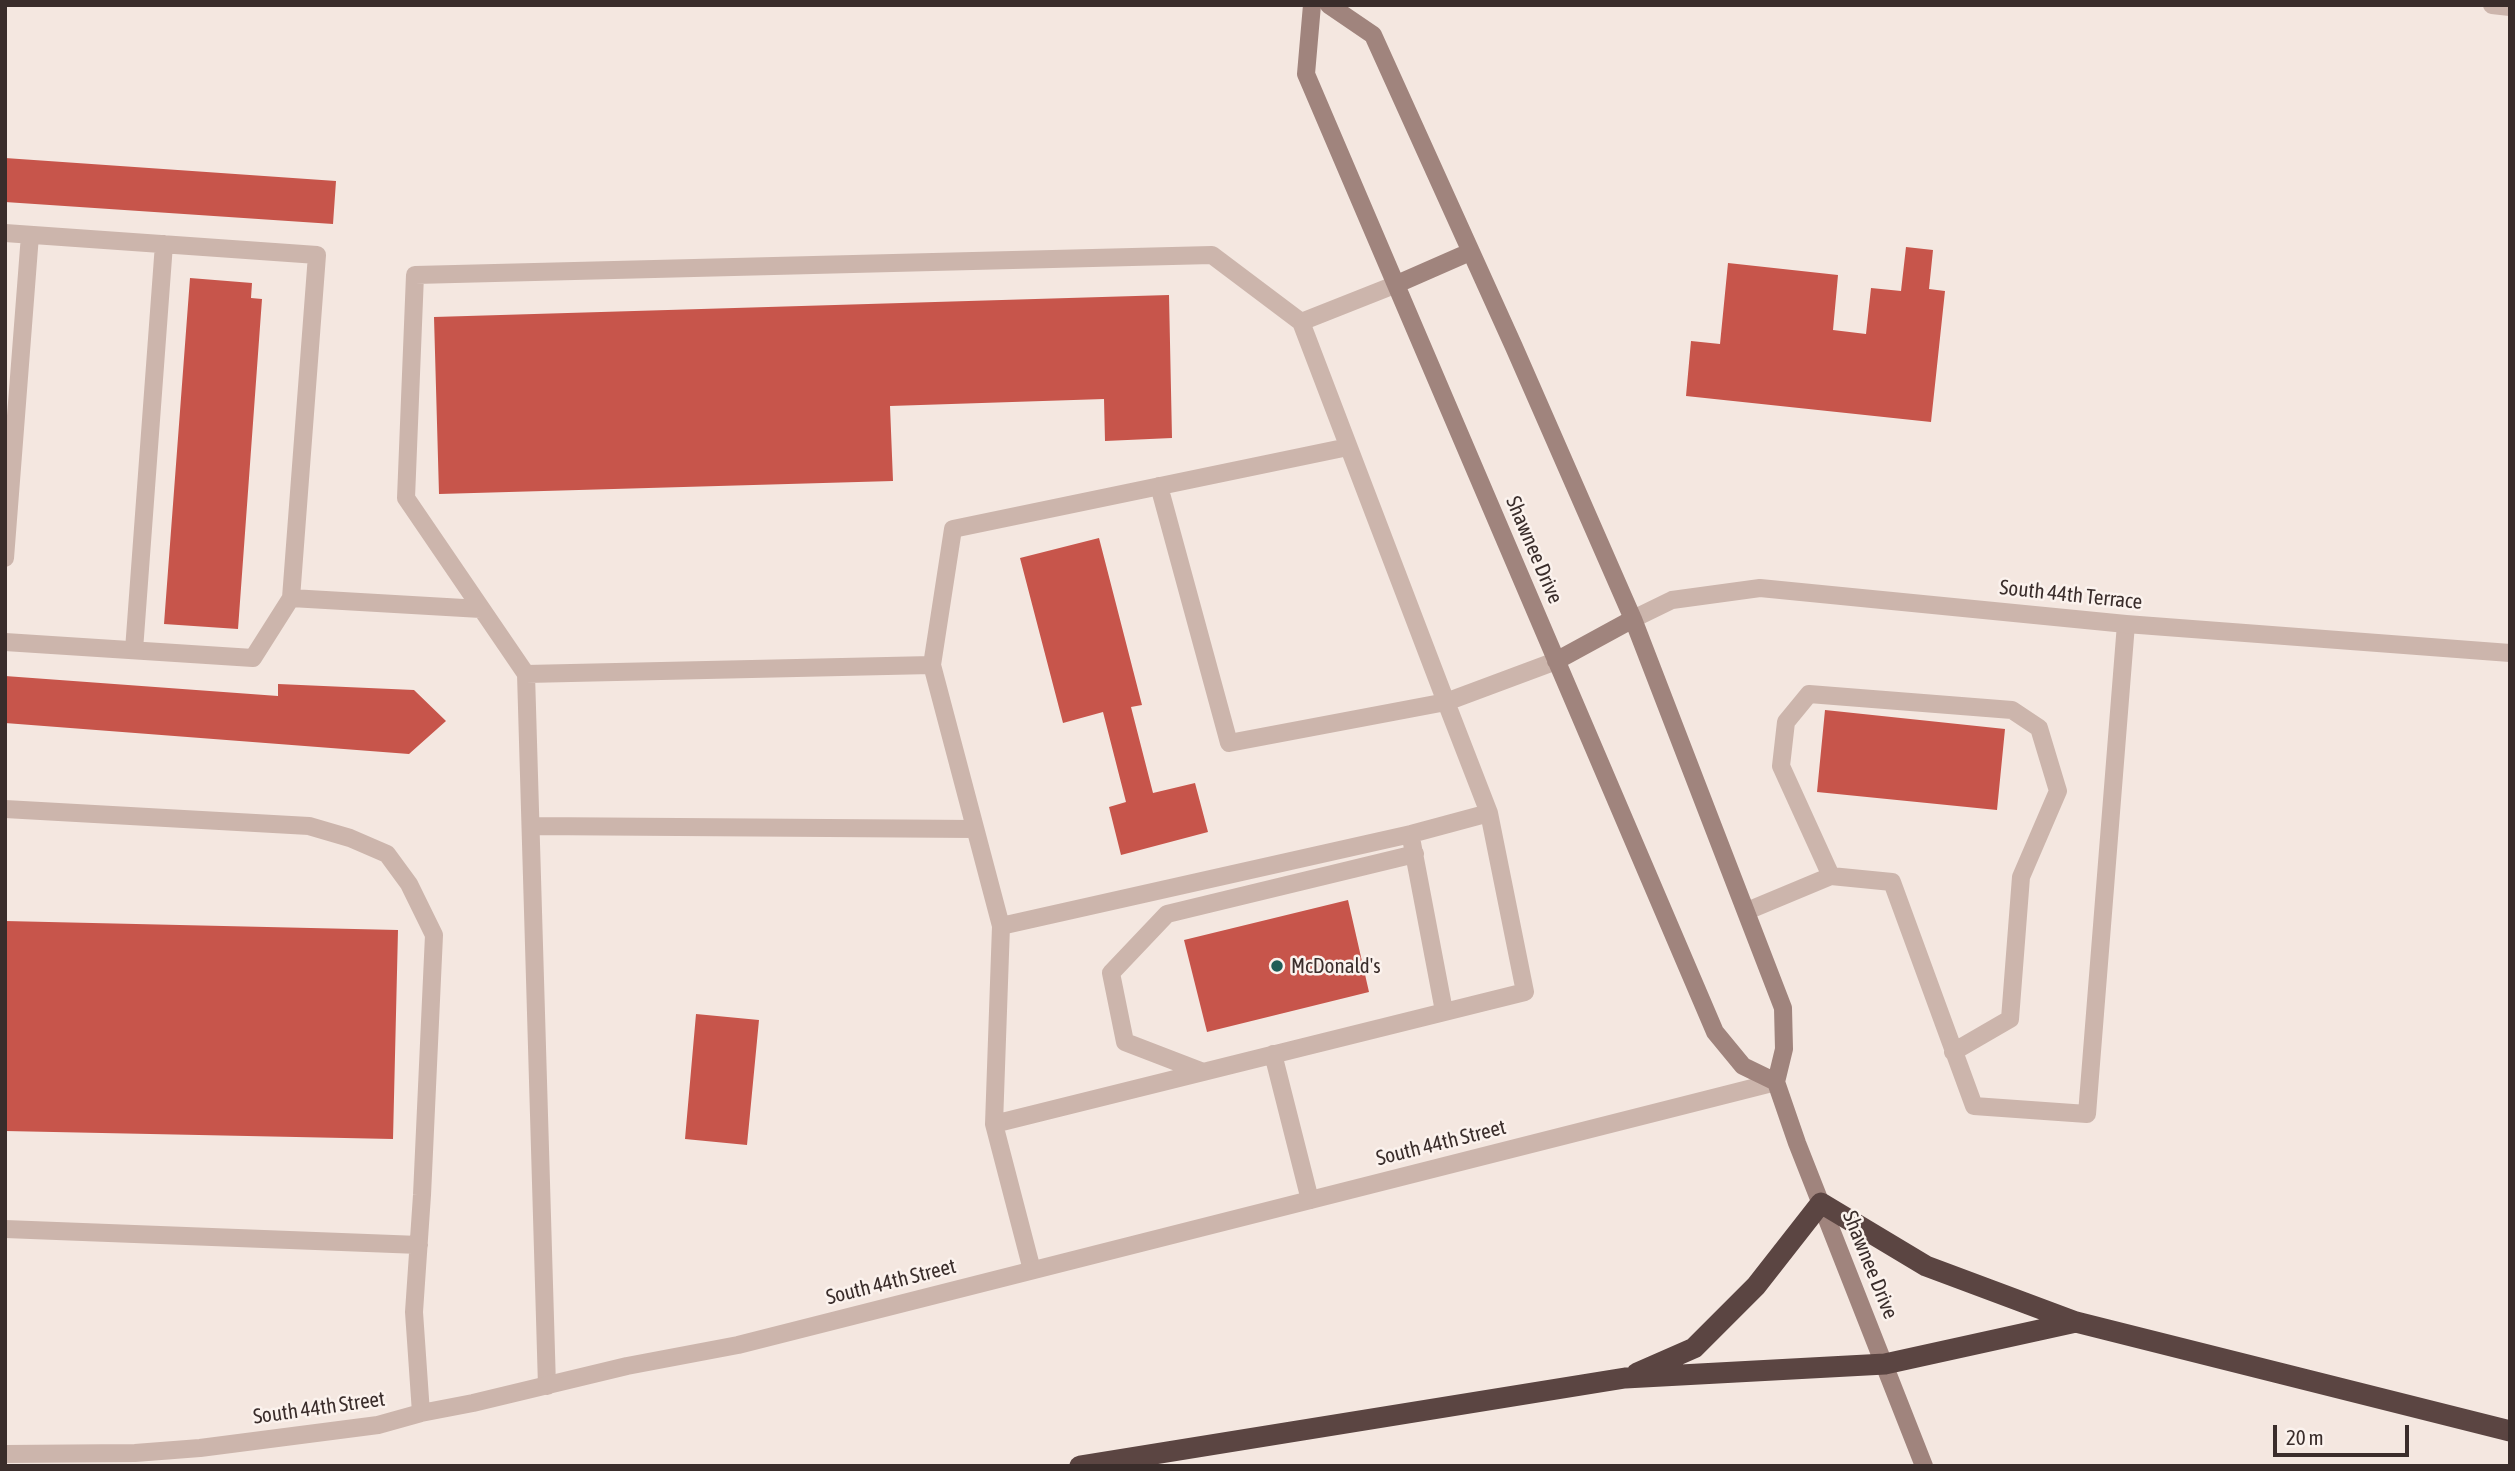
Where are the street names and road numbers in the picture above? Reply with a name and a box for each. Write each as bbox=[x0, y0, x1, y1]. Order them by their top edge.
street label: Shawnee Drive bbox=[1500, 493, 1568, 607]
street label: South 44th Terrace bbox=[1998, 575, 2144, 615]
street label: South 44th Street bbox=[1373, 1115, 1509, 1171]
street label: Shawnee Drive bbox=[1837, 1207, 1903, 1323]
street label: South 44th Street bbox=[823, 1254, 959, 1310]
street label: South 44th Street bbox=[251, 1386, 387, 1430]

